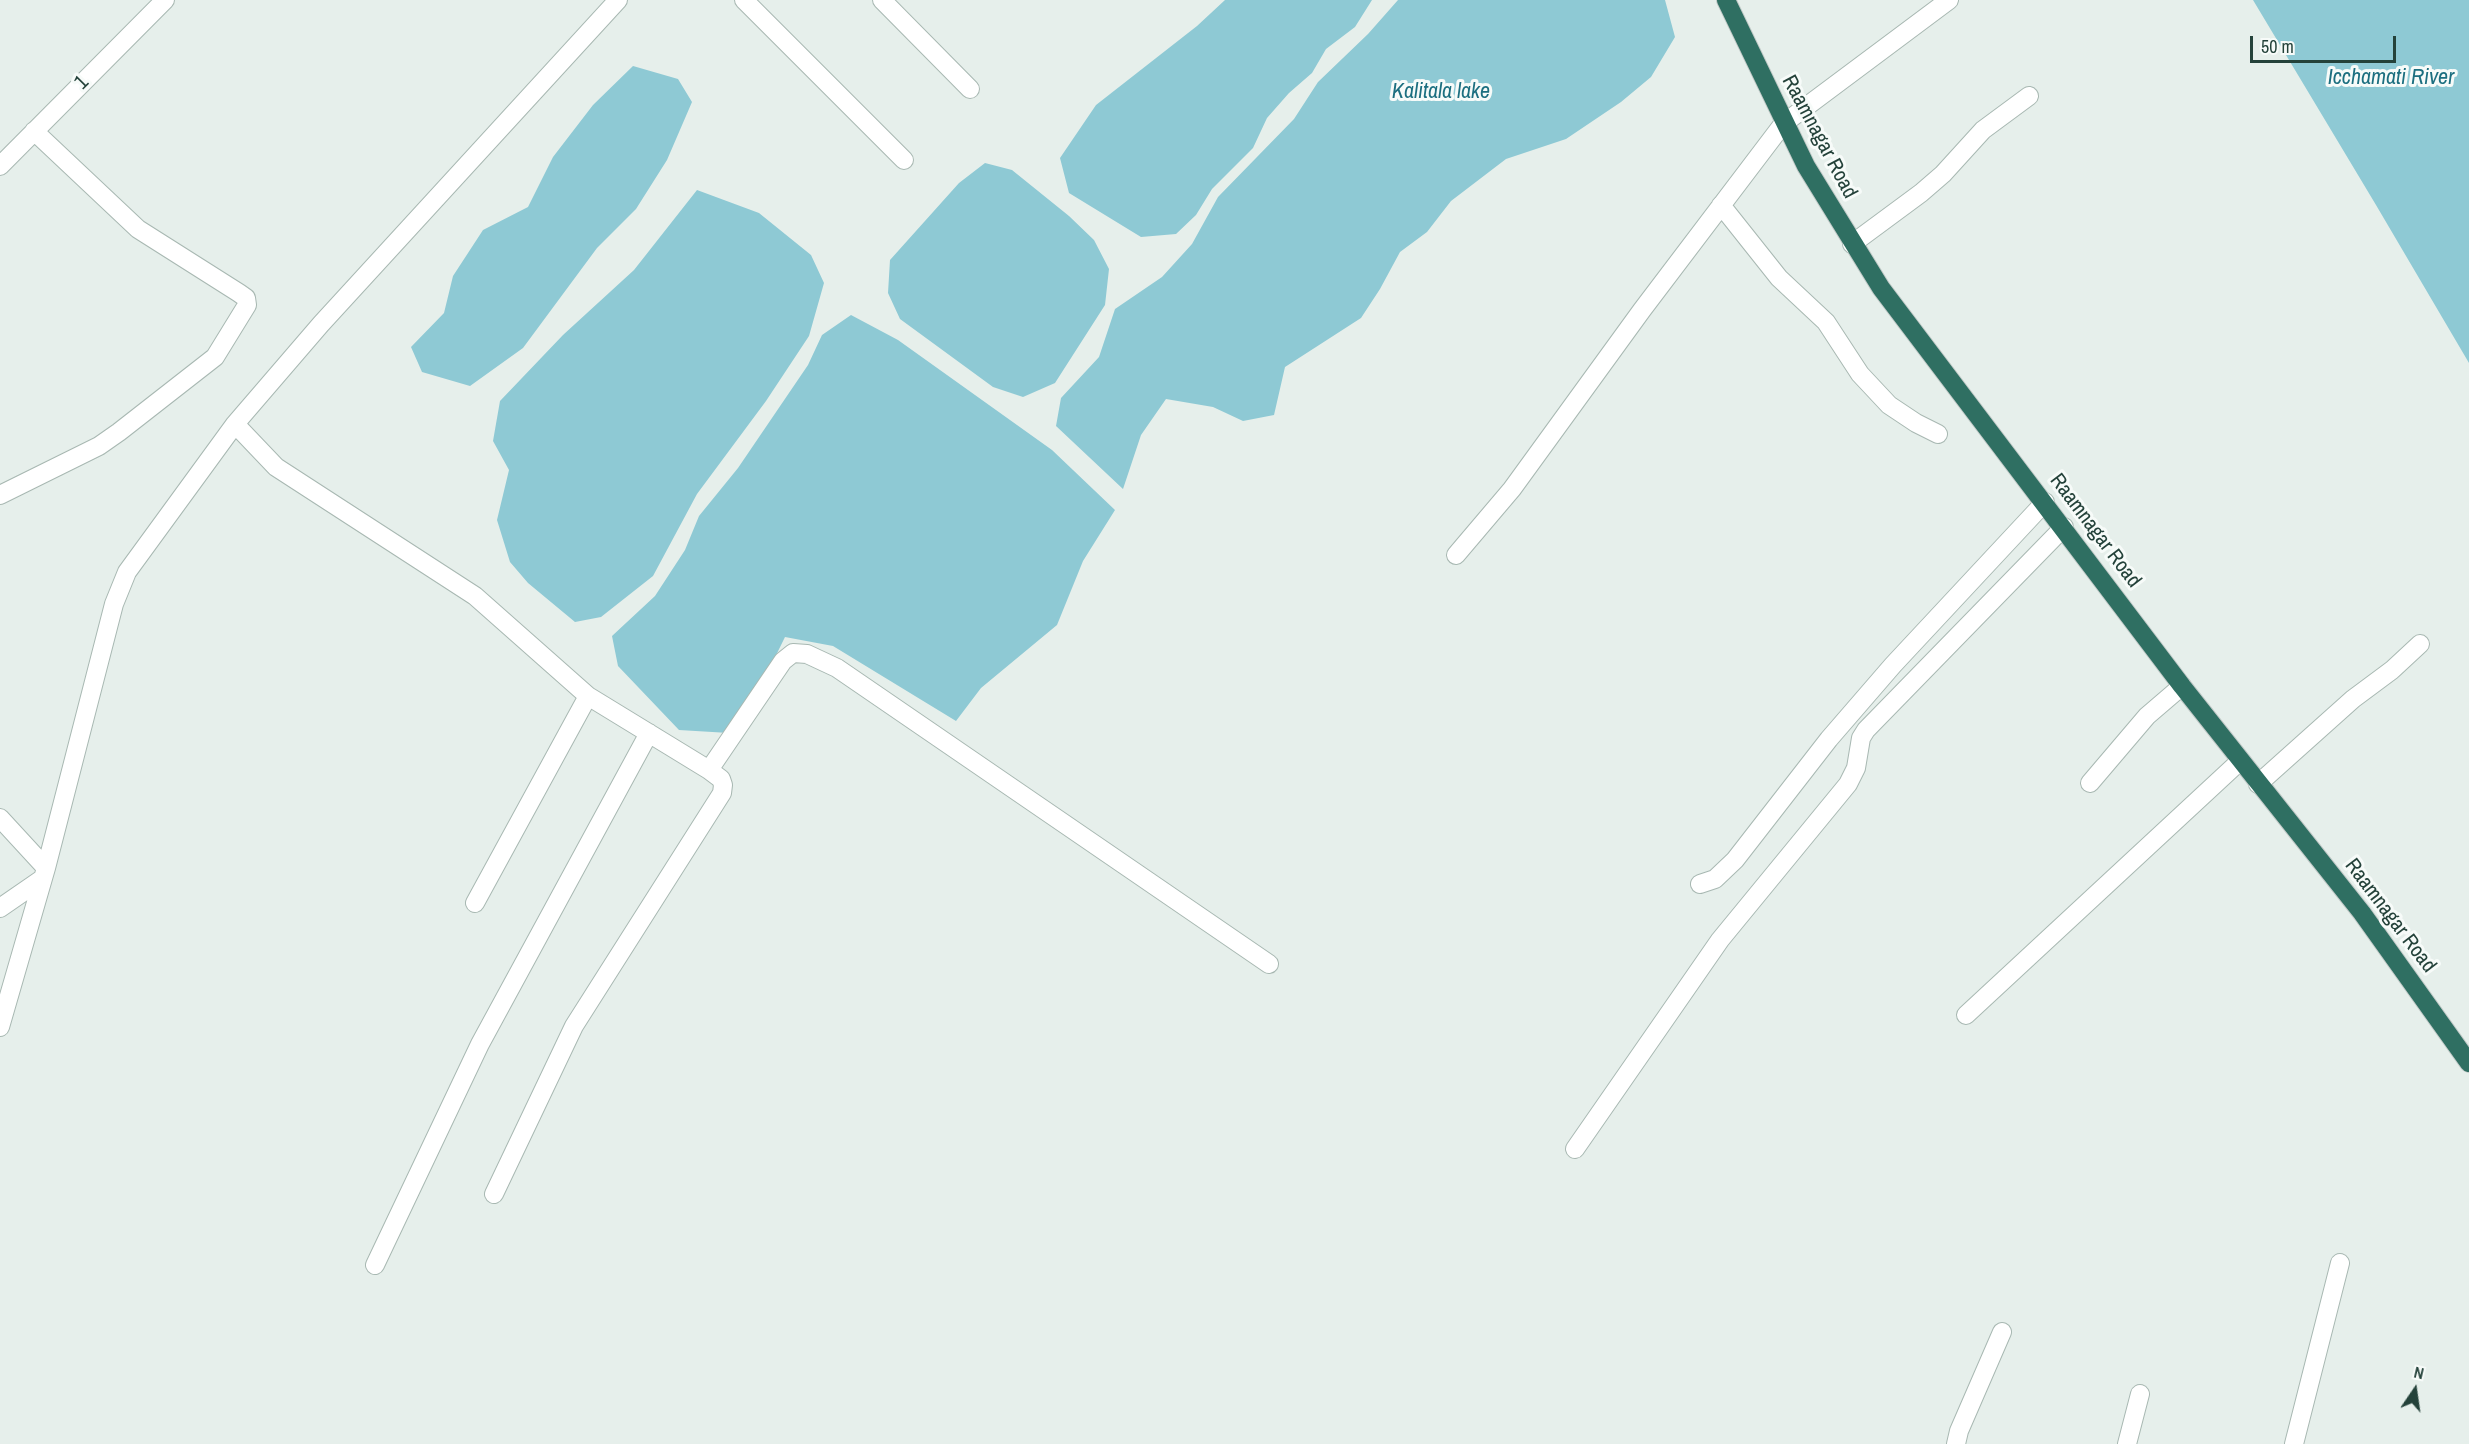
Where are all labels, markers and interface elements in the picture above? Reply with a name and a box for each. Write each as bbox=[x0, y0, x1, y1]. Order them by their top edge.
scale bar bbox=[2253, 24, 2398, 62]
text: 50 m bbox=[2261, 34, 2294, 59]
water label: Icchamati River bbox=[2328, 65, 2454, 91]
street label: 1 bbox=[70, 71, 94, 95]
street label: Raamnagar Road bbox=[1776, 71, 1862, 203]
water label: Kalitala lake bbox=[1392, 79, 1490, 105]
street label: Raamnagar Road bbox=[2044, 469, 2146, 593]
street label: Raamnagar Road bbox=[2339, 854, 2441, 978]
north arrow bbox=[2385, 1360, 2445, 1420]
text: N bbox=[2412, 1361, 2426, 1384]

